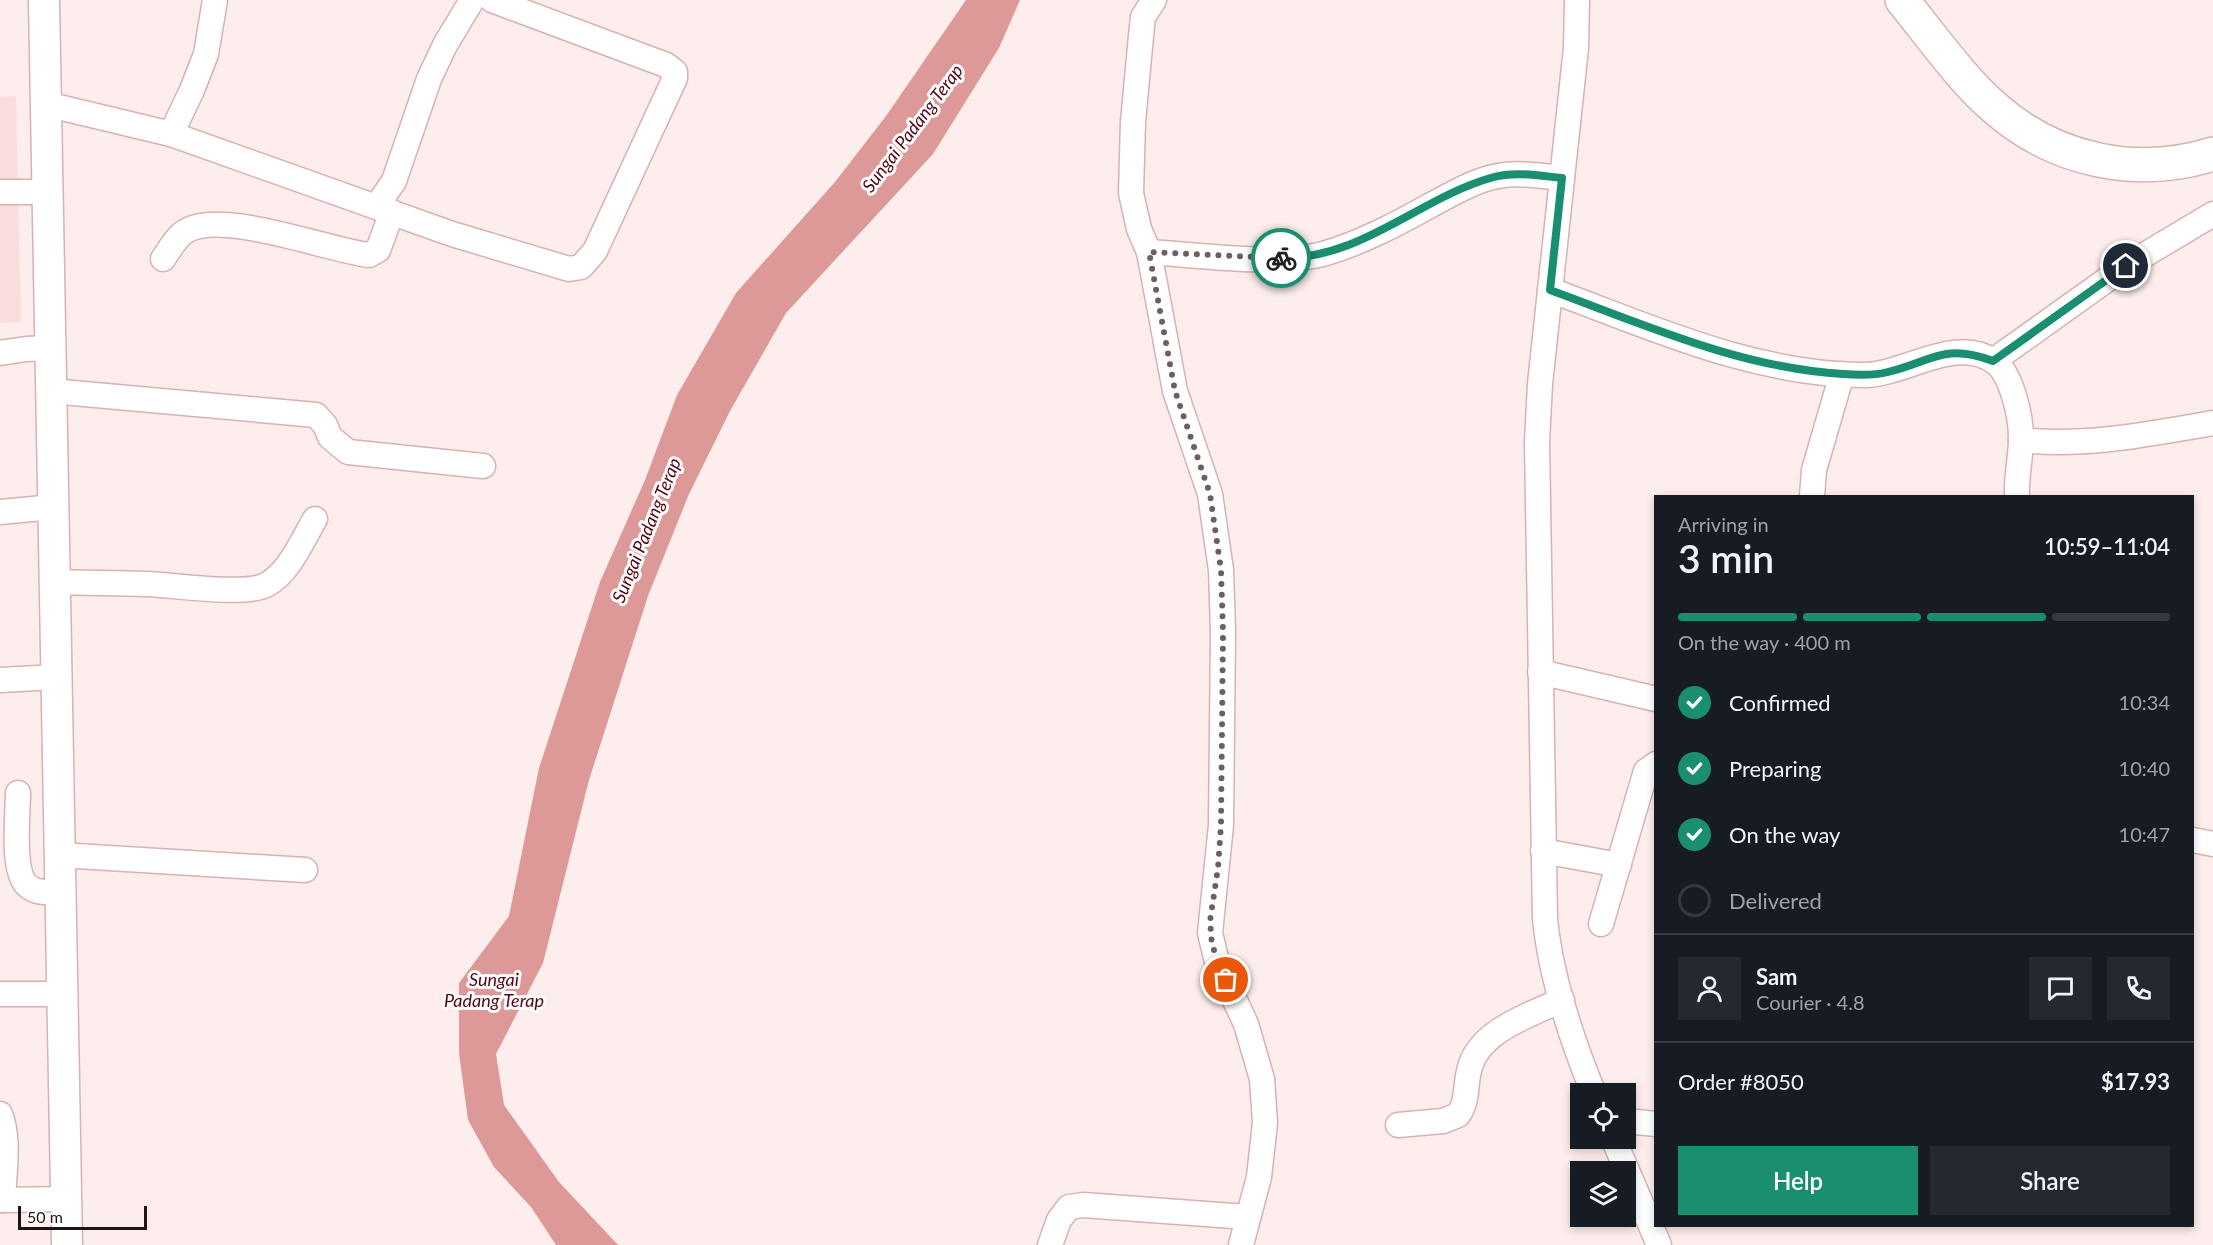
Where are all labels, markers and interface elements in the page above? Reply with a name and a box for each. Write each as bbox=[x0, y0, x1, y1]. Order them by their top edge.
water label: Sungai Padang Terap bbox=[857, 60, 967, 196]
courier bbox=[1251, 228, 1311, 288]
pin bbox=[2100, 240, 2151, 291]
icon: bike bbox=[1265, 242, 1298, 275]
icon: home bbox=[2109, 249, 2142, 282]
water label: Sungai Padang Terap bbox=[607, 454, 685, 606]
text: Arriving in bbox=[1678, 512, 1769, 536]
text: 10:59–11:04 bbox=[2044, 533, 2170, 560]
text: 3 min bbox=[1678, 535, 1774, 581]
text: On the way · 400 m bbox=[1678, 630, 1851, 654]
icon: check bbox=[1678, 686, 1711, 719]
text: Confirmed bbox=[1729, 689, 1831, 716]
text: 10:34 bbox=[2119, 690, 2170, 714]
icon: check bbox=[1678, 752, 1711, 785]
text: Preparing bbox=[1729, 755, 1821, 782]
text: 10:40 bbox=[2119, 756, 2170, 780]
icon: check bbox=[1678, 818, 1711, 851]
text: On the way bbox=[1729, 821, 1840, 848]
text: 10:47 bbox=[2119, 822, 2170, 846]
text: Delivered bbox=[1729, 887, 1822, 914]
pin bbox=[1200, 954, 1251, 1005]
button: person bbox=[1678, 957, 1741, 1020]
button: chat bbox=[2029, 957, 2092, 1020]
button: phone bbox=[2107, 957, 2170, 1020]
icon: bag bbox=[1209, 963, 1242, 996]
text: Sam bbox=[1756, 963, 1798, 990]
water label: Sungai Padang Terap bbox=[444, 968, 544, 1011]
text: Courier · 4.8 bbox=[1756, 990, 1865, 1014]
text: Order #8050 bbox=[1678, 1068, 1804, 1095]
text: $17.93 bbox=[2101, 1068, 2170, 1095]
map controls bbox=[1570, 1083, 1636, 1227]
button: locate bbox=[1570, 1083, 1636, 1149]
button: Help bbox=[1678, 1146, 1918, 1215]
button: Share bbox=[1930, 1146, 2170, 1215]
button: layers bbox=[1570, 1161, 1636, 1227]
scale bar bbox=[18, 1203, 147, 1230]
text: 50 m bbox=[27, 1207, 63, 1226]

